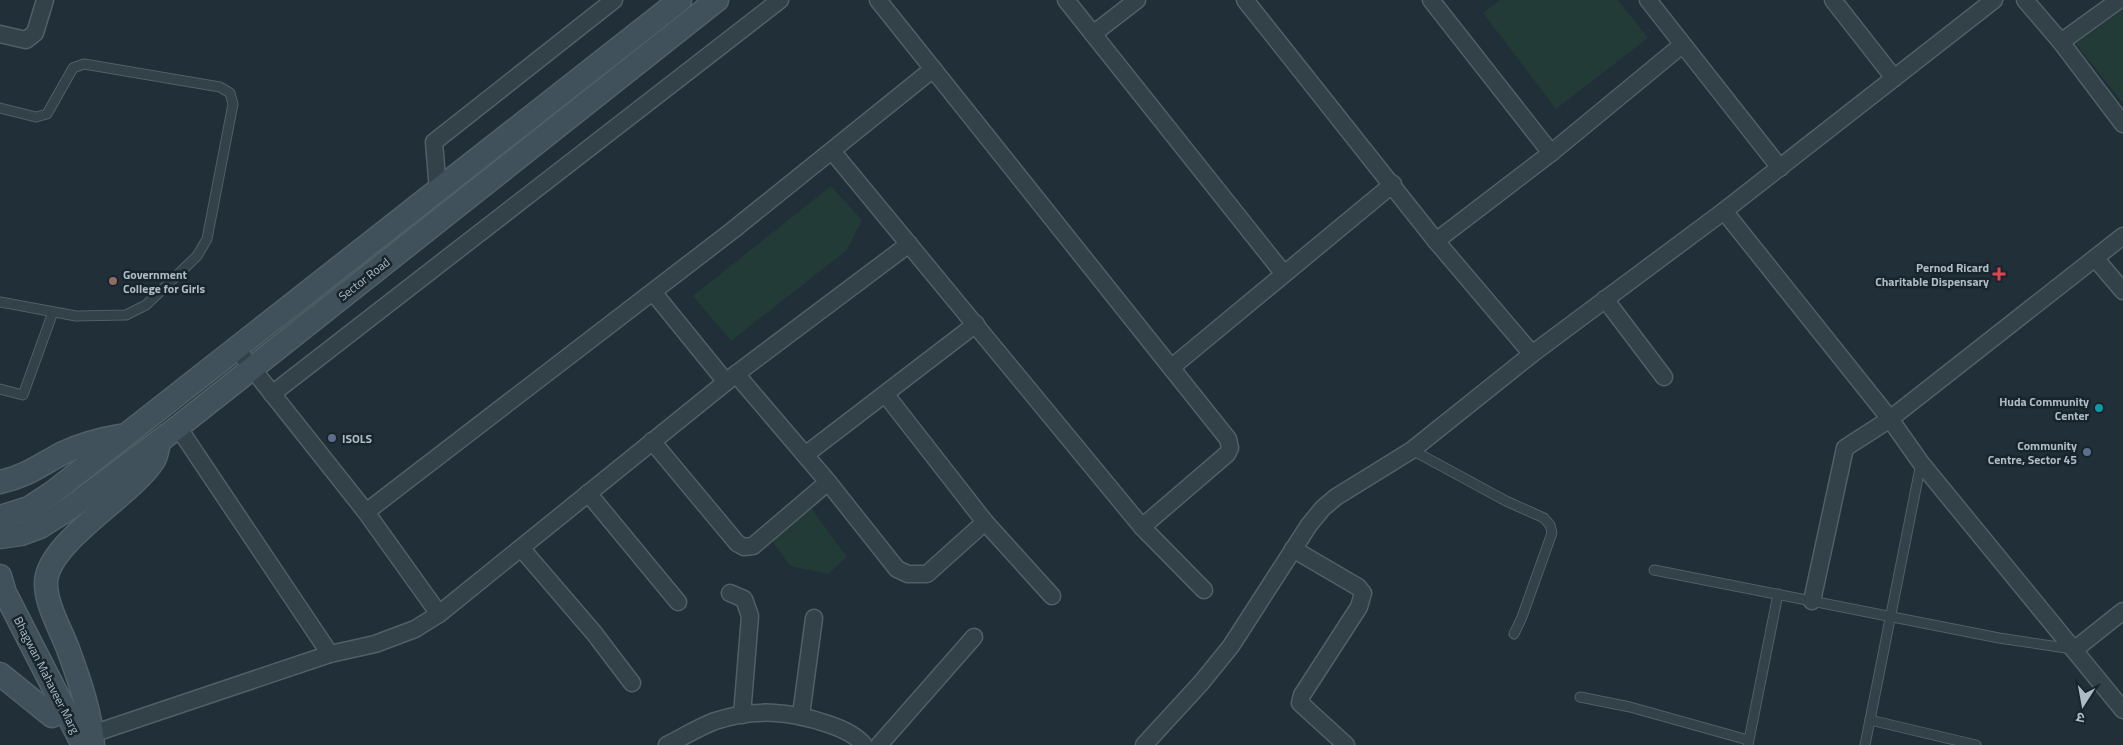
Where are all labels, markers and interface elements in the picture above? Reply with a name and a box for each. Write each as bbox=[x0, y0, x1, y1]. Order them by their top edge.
street label: Sector Road bbox=[334, 253, 394, 305]
place label: Pernod Ricard Charitable Dispensary bbox=[1875, 258, 1989, 291]
place label: Government College for Girls bbox=[123, 265, 205, 298]
marker: Pernod Ricard Charitable Dispensary bbox=[1993, 268, 2005, 280]
marker: Government College for Girls bbox=[107, 275, 119, 287]
place label: Huda Community Center bbox=[1999, 392, 2090, 425]
marker: Huda Community Center bbox=[2093, 402, 2105, 414]
place label: ISOLS bbox=[342, 429, 372, 448]
marker: ISOLS bbox=[326, 432, 338, 444]
place label: Community Centre, Sector 45 bbox=[1988, 436, 2077, 469]
marker: Community Centre, Sector 45 bbox=[2081, 446, 2093, 458]
street label: Bhagwan Mahaveer Marg bbox=[9, 613, 85, 737]
north arrow bbox=[2058, 680, 2108, 730]
text: उ bbox=[2074, 707, 2086, 729]

